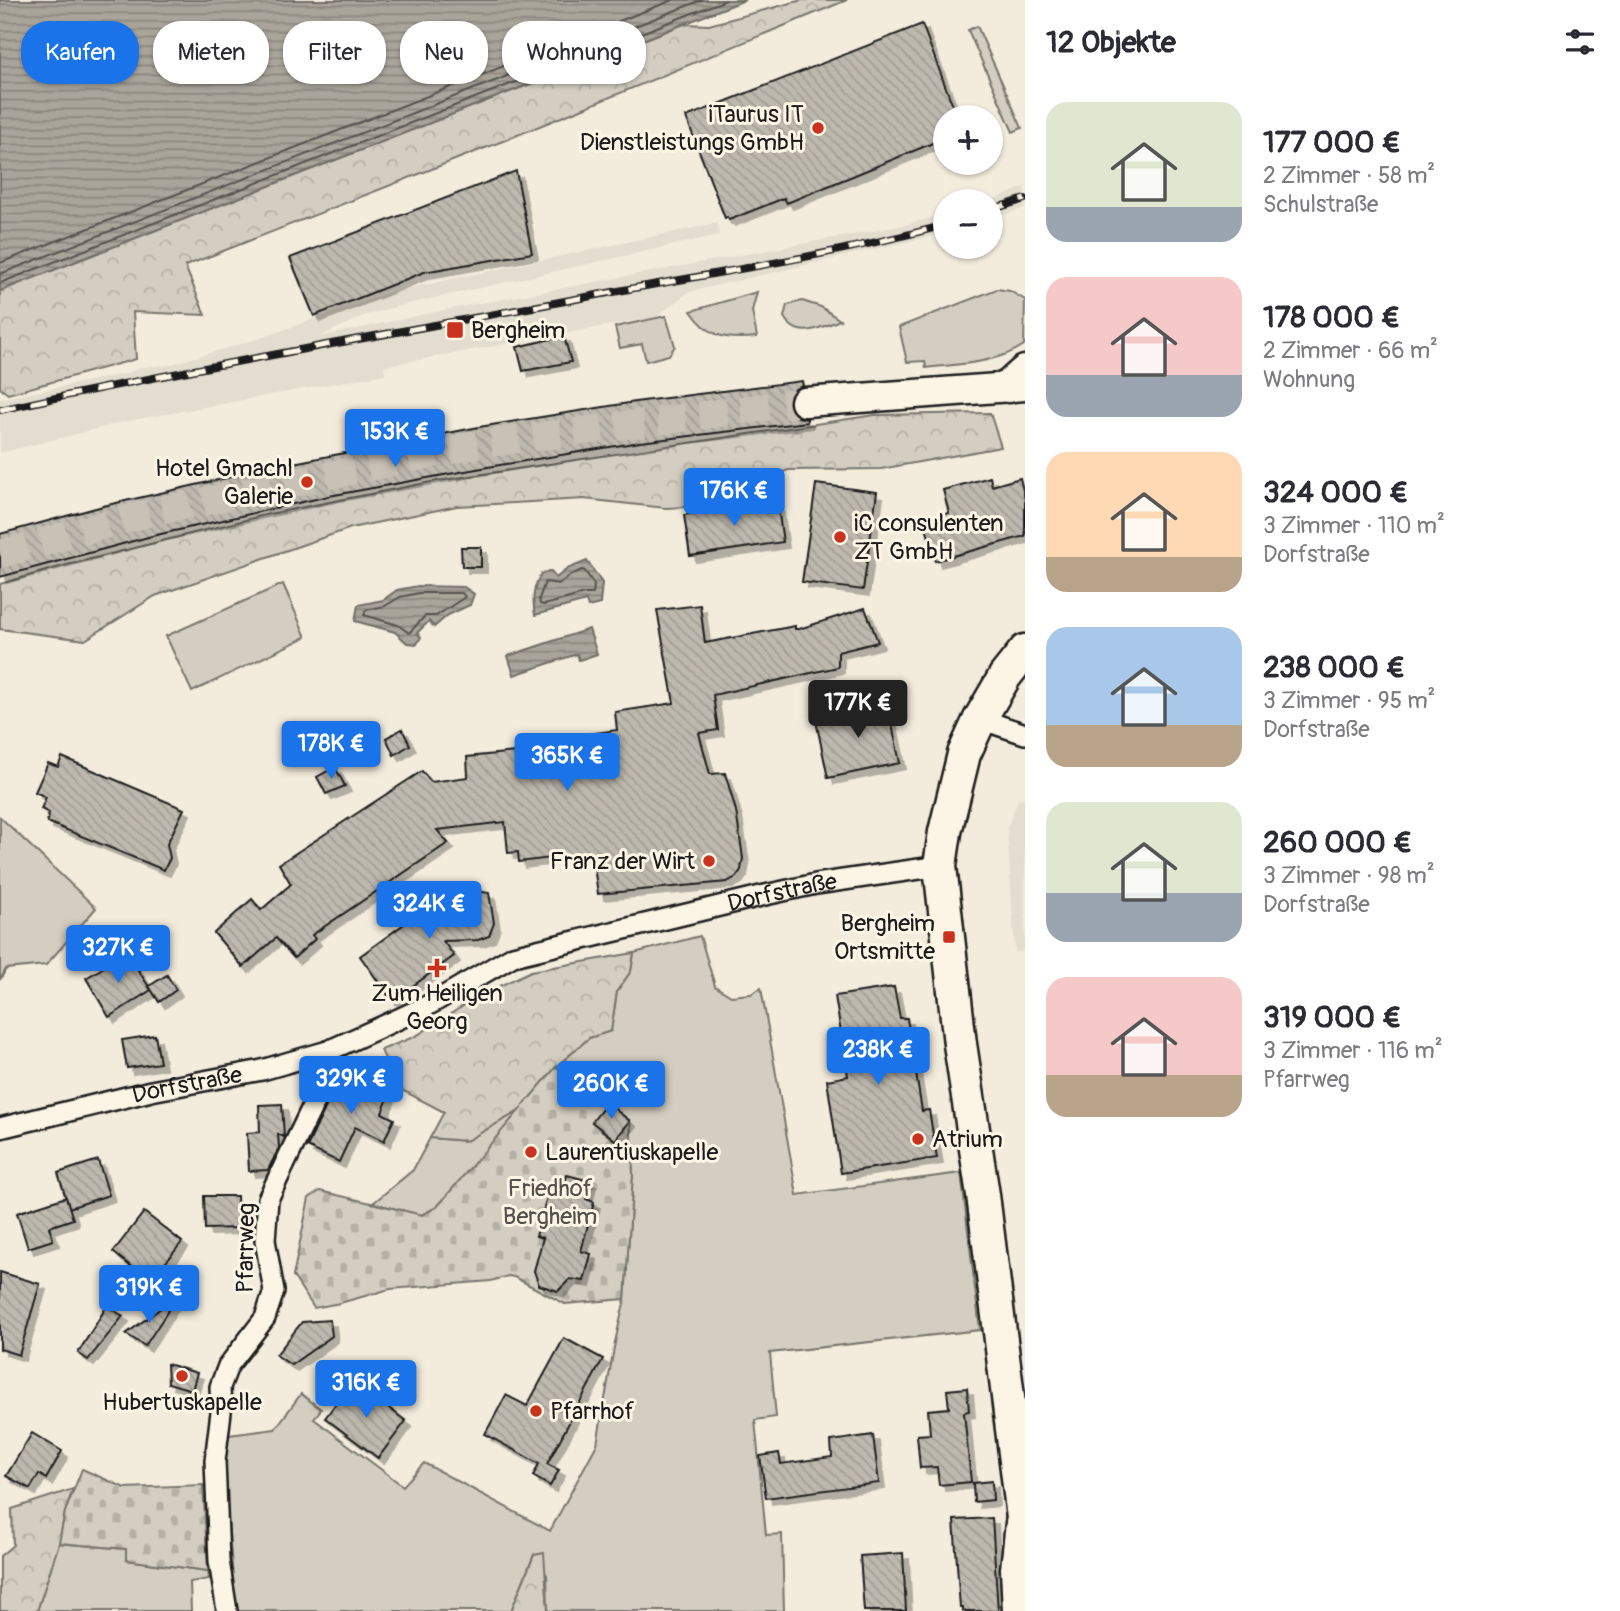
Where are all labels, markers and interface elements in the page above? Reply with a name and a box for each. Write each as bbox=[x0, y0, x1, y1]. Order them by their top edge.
chip: Kaufen bbox=[21, 21, 139, 84]
chip: Mieten bbox=[153, 21, 269, 84]
chip: Filter bbox=[283, 21, 386, 84]
chip: Neu bbox=[400, 21, 488, 84]
chip: Wohnung bbox=[502, 21, 646, 84]
icon: filters bbox=[1561, 23, 1599, 61]
text: 12 Objekte bbox=[1046, 24, 1176, 61]
place label: iTaurus IT Dienstleistungs GmbH bbox=[580, 100, 804, 157]
map controls bbox=[933, 105, 1003, 259]
button: + bbox=[933, 105, 1003, 175]
marker: iTaurus IT Dienstleistungs GmbH bbox=[810, 120, 826, 136]
text: 177 000 € bbox=[1263, 124, 1401, 161]
icon: home bbox=[1102, 130, 1186, 214]
text: 2 Zimmer · 58 m² bbox=[1263, 161, 1435, 190]
button: − bbox=[933, 189, 1003, 259]
text: Schulstraße bbox=[1263, 190, 1378, 219]
text: 178 000 € bbox=[1263, 299, 1400, 336]
icon: home bbox=[1102, 305, 1186, 389]
place label: Bergheim bbox=[471, 316, 565, 345]
marker: Bergheim bbox=[445, 320, 465, 340]
text: 2 Zimmer · 66 m² bbox=[1263, 336, 1438, 365]
text: Wohnung bbox=[1263, 365, 1355, 394]
pin: 153K € bbox=[338, 410, 452, 469]
text: 153K € bbox=[361, 417, 429, 446]
place label: Hotel Gmachl Galerie bbox=[155, 454, 293, 511]
pin: 176K € bbox=[677, 468, 791, 528]
marker: Hotel Gmachl Galerie bbox=[299, 474, 315, 490]
text: 324 000 € bbox=[1263, 474, 1408, 511]
text: 176K € bbox=[700, 476, 768, 505]
icon: home bbox=[1102, 480, 1186, 564]
place label: iC consulenten ZT GmbH bbox=[854, 509, 1004, 566]
text: 3 Zimmer · 110 m² bbox=[1263, 511, 1445, 540]
marker: iC consulenten ZT GmbH bbox=[832, 529, 848, 545]
text: Dorfstraße bbox=[1263, 540, 1370, 569]
text: 238 000 € bbox=[1263, 649, 1405, 686]
icon: home bbox=[1102, 655, 1186, 739]
pin: 177K € bbox=[801, 680, 915, 740]
text: 3 Zimmer · 95 m² bbox=[1263, 686, 1435, 715]
text: 177K € bbox=[824, 688, 892, 717]
text: Dorfstraße bbox=[1263, 715, 1370, 744]
pin: 178K € bbox=[274, 722, 388, 781]
text: 178K € bbox=[298, 729, 364, 758]
pin: 365K € bbox=[510, 734, 624, 793]
text: 365K € bbox=[531, 741, 603, 770]
text: 260 000 € bbox=[1263, 824, 1412, 861]
icon: home bbox=[1102, 830, 1186, 914]
place label: Franz der Wirt bbox=[550, 847, 695, 876]
marker: Franz der Wirt bbox=[701, 853, 717, 869]
text: 3 Zimmer · 98 m² bbox=[1263, 861, 1435, 890]
street label: Dorfstraße bbox=[724, 867, 839, 918]
pin: 324K € bbox=[372, 881, 486, 941]
text: 324K € bbox=[392, 889, 466, 918]
text: Dorfstraße bbox=[1263, 890, 1370, 919]
place label: Bergheim Ortsmitte bbox=[834, 909, 935, 966]
pin: 327K € bbox=[61, 926, 175, 985]
marker: Bergheim Ortsmitte bbox=[941, 929, 957, 945]
text: 327K € bbox=[82, 933, 154, 962]
marker: Zum Heiligen Georg bbox=[429, 960, 445, 976]
place label: Zum Heiligen Georg bbox=[371, 979, 503, 1036]
text: 319 000 € bbox=[1263, 999, 1401, 1036]
icon: home bbox=[1102, 1005, 1186, 1089]
pin: 238K € bbox=[821, 1028, 935, 1087]
text: 238K € bbox=[843, 1035, 913, 1064]
text: 3 Zimmer · 116 m² bbox=[1263, 1036, 1443, 1065]
pin: 329K € bbox=[294, 1056, 408, 1116]
street label: Dorfstraße bbox=[129, 1060, 244, 1110]
pin: 260K € bbox=[554, 1062, 668, 1121]
text: 329K € bbox=[315, 1064, 387, 1093]
text: Pfarrweg bbox=[1263, 1065, 1350, 1094]
text: 260K € bbox=[573, 1069, 649, 1098]
place label: Atrium bbox=[932, 1125, 1003, 1154]
marker: Atrium bbox=[910, 1131, 926, 1147]
place label: Laurentiuskapelle bbox=[545, 1138, 719, 1167]
marker: Laurentiuskapelle bbox=[523, 1144, 539, 1160]
park label: Friedhof Bergheim bbox=[503, 1174, 597, 1231]
street label: Pfarrweg bbox=[231, 1203, 261, 1293]
pin: 319K € bbox=[92, 1266, 206, 1325]
text: 319K € bbox=[115, 1273, 183, 1302]
pin: 316K € bbox=[309, 1360, 423, 1420]
marker: Hubertuskapelle bbox=[174, 1368, 190, 1384]
text: 316K € bbox=[331, 1368, 401, 1397]
place label: Hubertuskapelle bbox=[102, 1388, 262, 1417]
place label: Pfarrhof bbox=[550, 1397, 634, 1426]
marker: Pfarrhof bbox=[528, 1403, 544, 1419]

